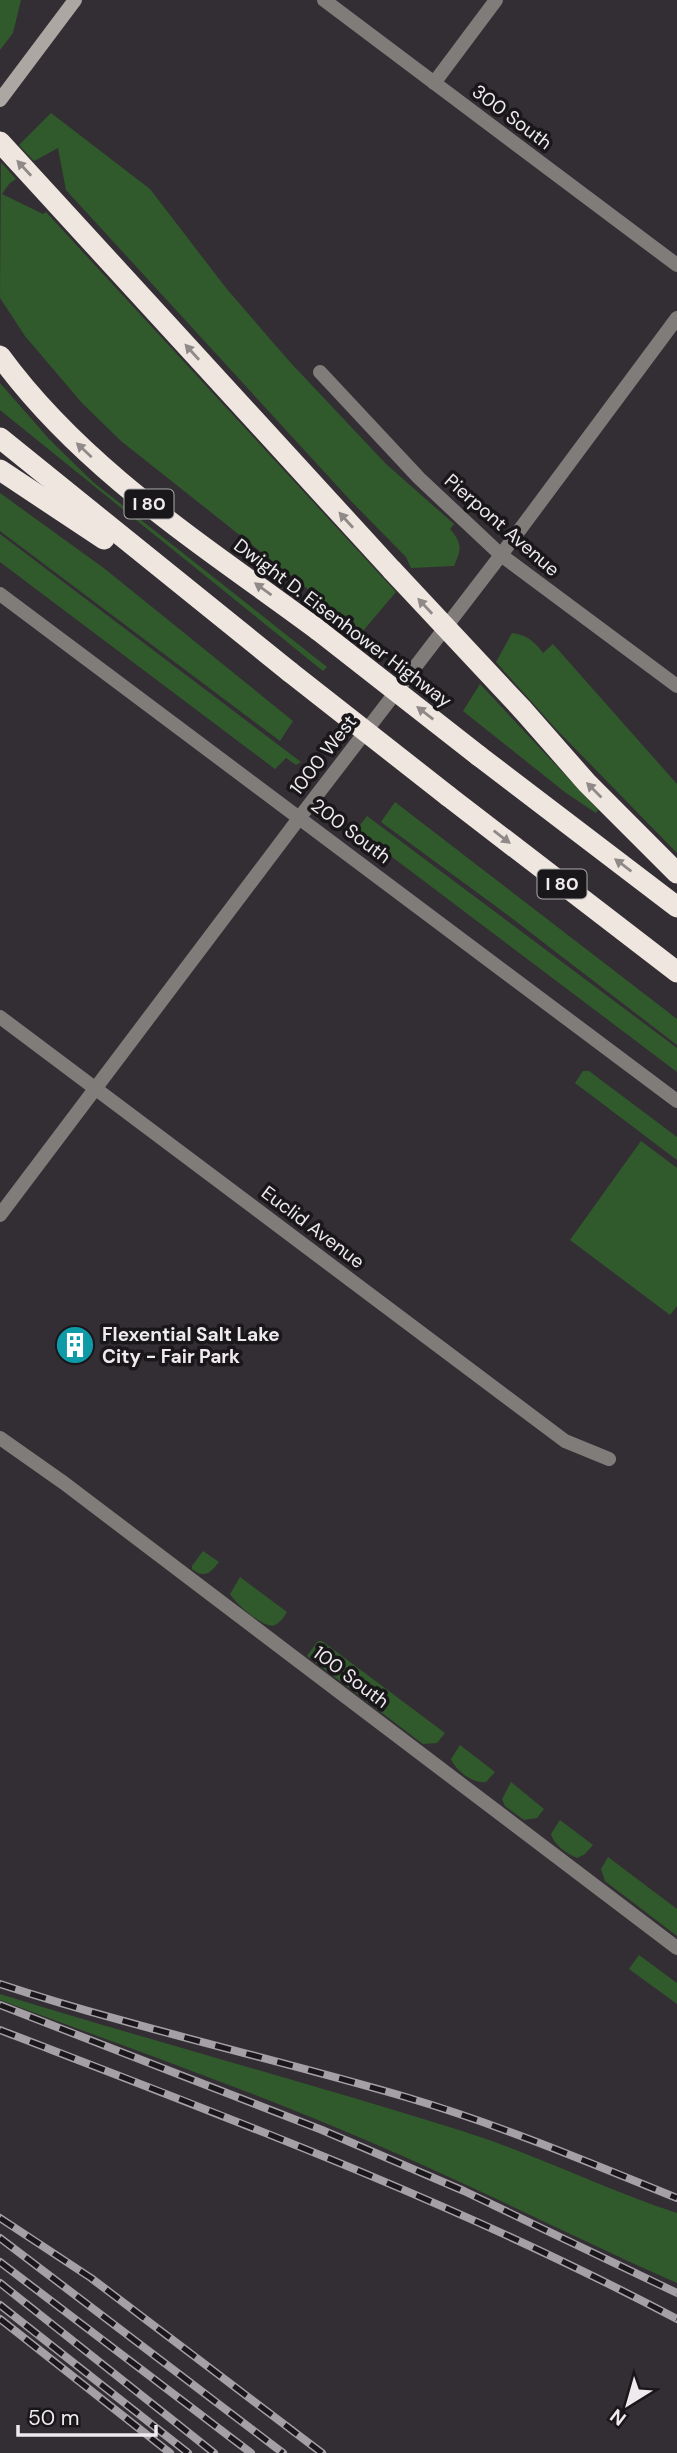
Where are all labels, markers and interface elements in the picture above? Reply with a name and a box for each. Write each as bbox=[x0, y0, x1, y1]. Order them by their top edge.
street label: 300 South bbox=[467, 79, 557, 155]
one-way arrow bbox=[16, 160, 32, 177]
one-way arrow bbox=[184, 343, 200, 361]
one-way arrow bbox=[76, 442, 93, 458]
street label: Pierpont Avenue bbox=[439, 468, 565, 582]
road number: I 80 bbox=[124, 490, 174, 518]
one-way arrow bbox=[338, 512, 354, 529]
street label: Dwight D. Eisenhower Highway bbox=[229, 533, 457, 713]
one-way arrow bbox=[254, 582, 273, 596]
one-way arrow bbox=[417, 598, 433, 615]
one-way arrow bbox=[416, 707, 434, 721]
street label: 1000 West bbox=[284, 710, 362, 800]
one-way arrow bbox=[586, 782, 603, 799]
street label: 200 South bbox=[306, 793, 396, 869]
one-way arrow bbox=[493, 830, 511, 844]
one-way arrow bbox=[614, 858, 632, 873]
road number: I 80 bbox=[538, 870, 586, 898]
street label: Euclid Avenue bbox=[256, 1180, 370, 1274]
place label: Flexential Salt Lake City - Fair Park bbox=[102, 1322, 280, 1369]
building icon: Flexential Salt Lake City - Fair Park bbox=[54, 1324, 96, 1366]
street label: 100 South bbox=[308, 1640, 394, 1714]
north arrow bbox=[593, 2369, 663, 2439]
scale bar bbox=[18, 2394, 156, 2438]
text: N bbox=[605, 2403, 631, 2431]
text: 50 m bbox=[28, 2404, 79, 2432]

